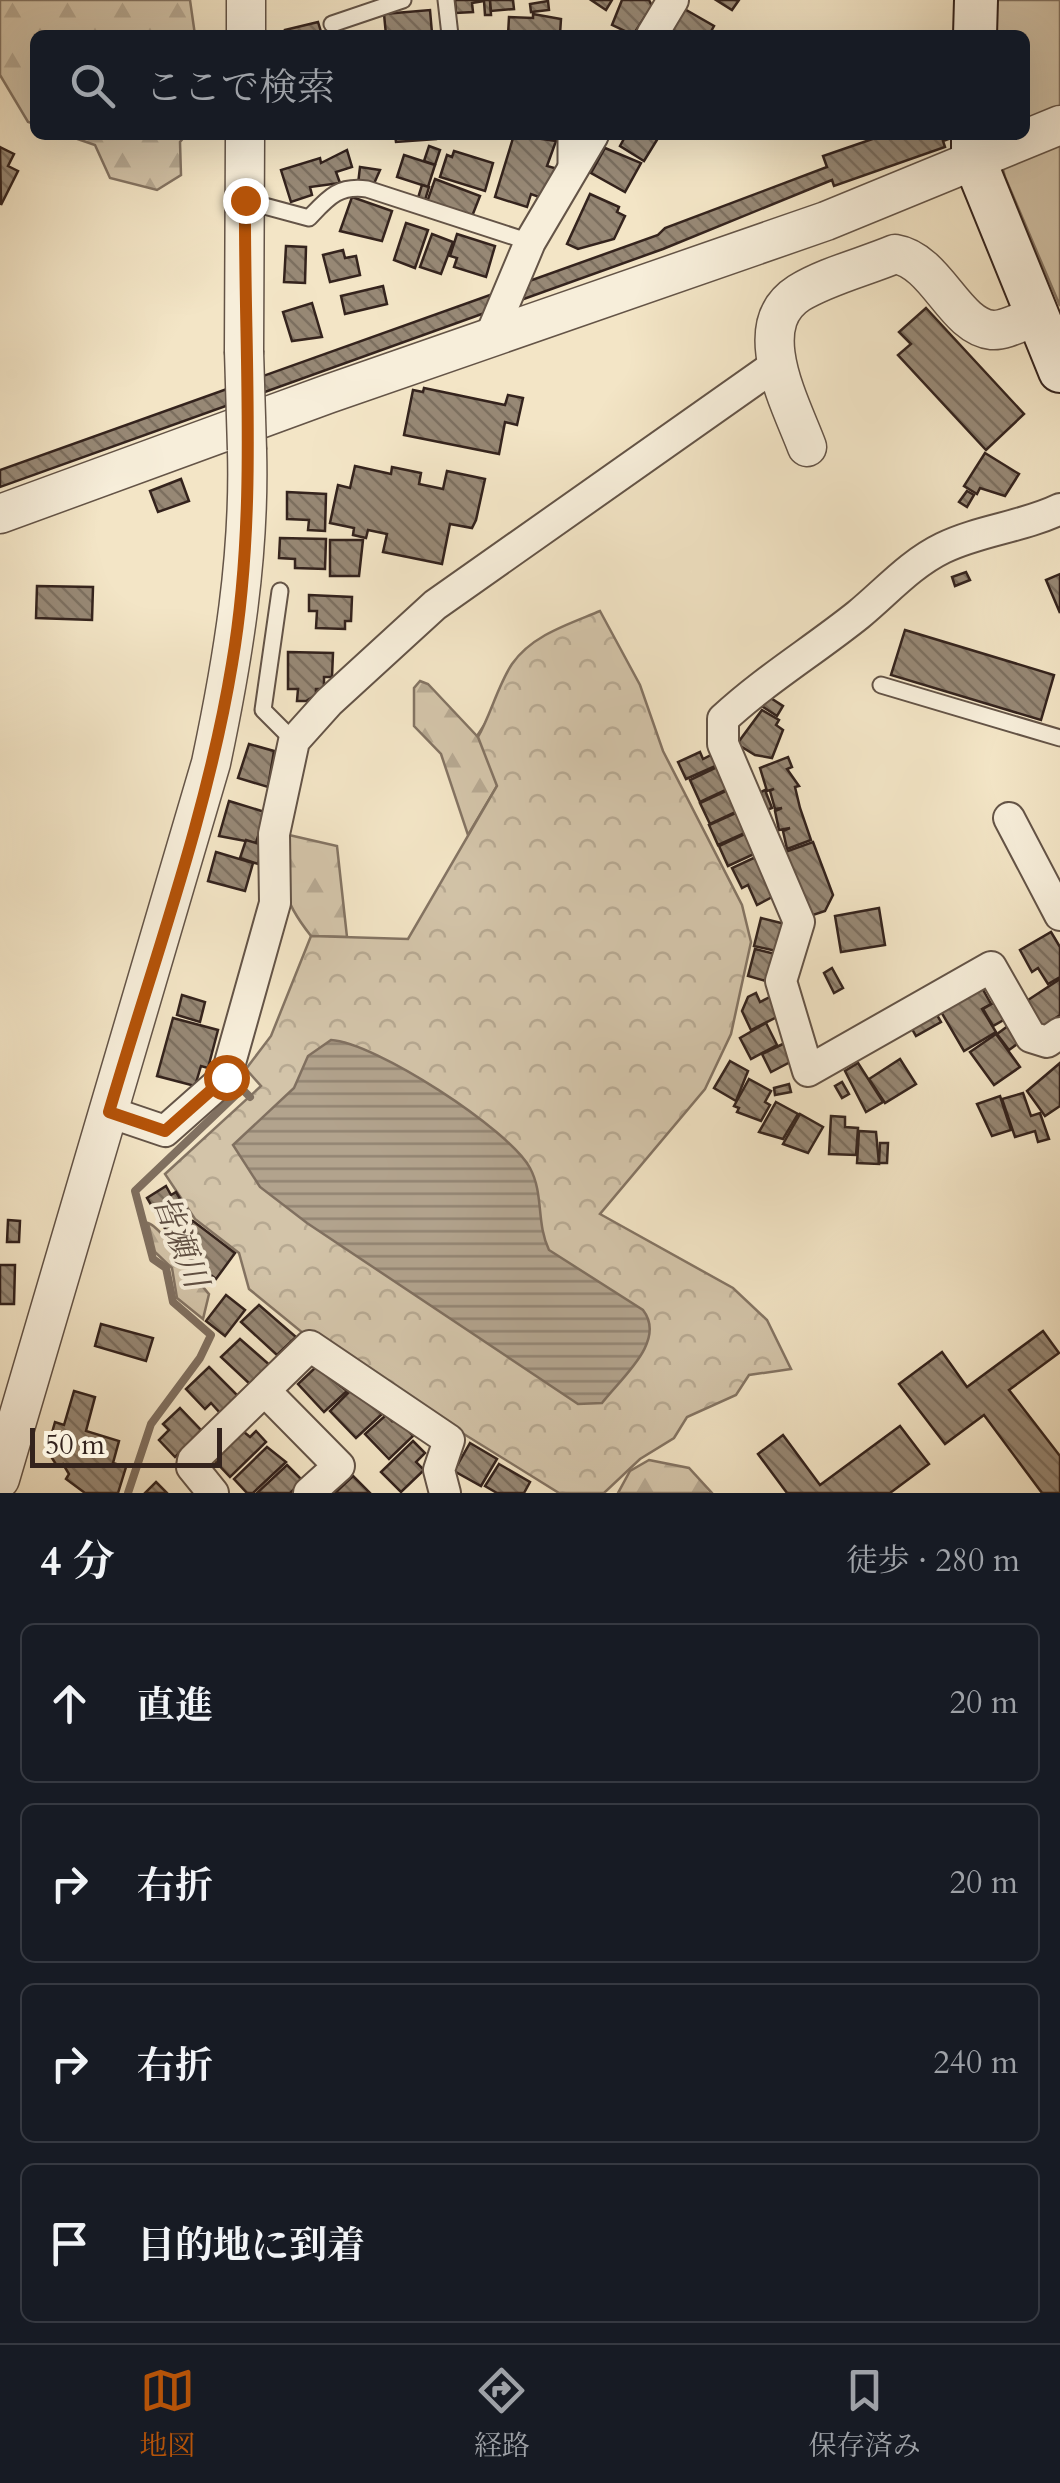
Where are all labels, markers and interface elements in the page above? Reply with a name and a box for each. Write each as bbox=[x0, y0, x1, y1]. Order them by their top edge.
search box bbox=[30, 30, 1030, 140]
icon: search bbox=[65, 58, 120, 113]
text: ここで検索 bbox=[145, 62, 335, 114]
route end bbox=[223, 178, 269, 224]
route start bbox=[204, 1055, 250, 1101]
water label: 皆瀬川 bbox=[142, 1189, 219, 1297]
scale bar bbox=[30, 1423, 222, 1468]
text: 50 m bbox=[45, 1426, 105, 1464]
text: 4 分 bbox=[40, 1533, 115, 1590]
text: 徒歩 · 280 m bbox=[846, 1539, 1020, 1583]
icon: ahead bbox=[42, 1676, 97, 1731]
text: 直進 bbox=[137, 1680, 213, 1732]
text: 20 m bbox=[950, 1681, 1018, 1725]
icon: right bbox=[42, 1856, 97, 1911]
text: 右折 bbox=[137, 1860, 213, 1912]
text: 20 m bbox=[950, 1861, 1018, 1905]
icon: right bbox=[42, 2036, 97, 2091]
text: 右折 bbox=[137, 2040, 213, 2092]
text: 240 m bbox=[933, 2041, 1018, 2085]
icon: arrive bbox=[42, 2216, 97, 2271]
text: 目的地に到着 bbox=[137, 2220, 365, 2272]
tab: 地図 bbox=[139, 2363, 195, 2465]
tab: 経路 bbox=[474, 2363, 530, 2465]
tab: 保存済み bbox=[809, 2363, 921, 2465]

